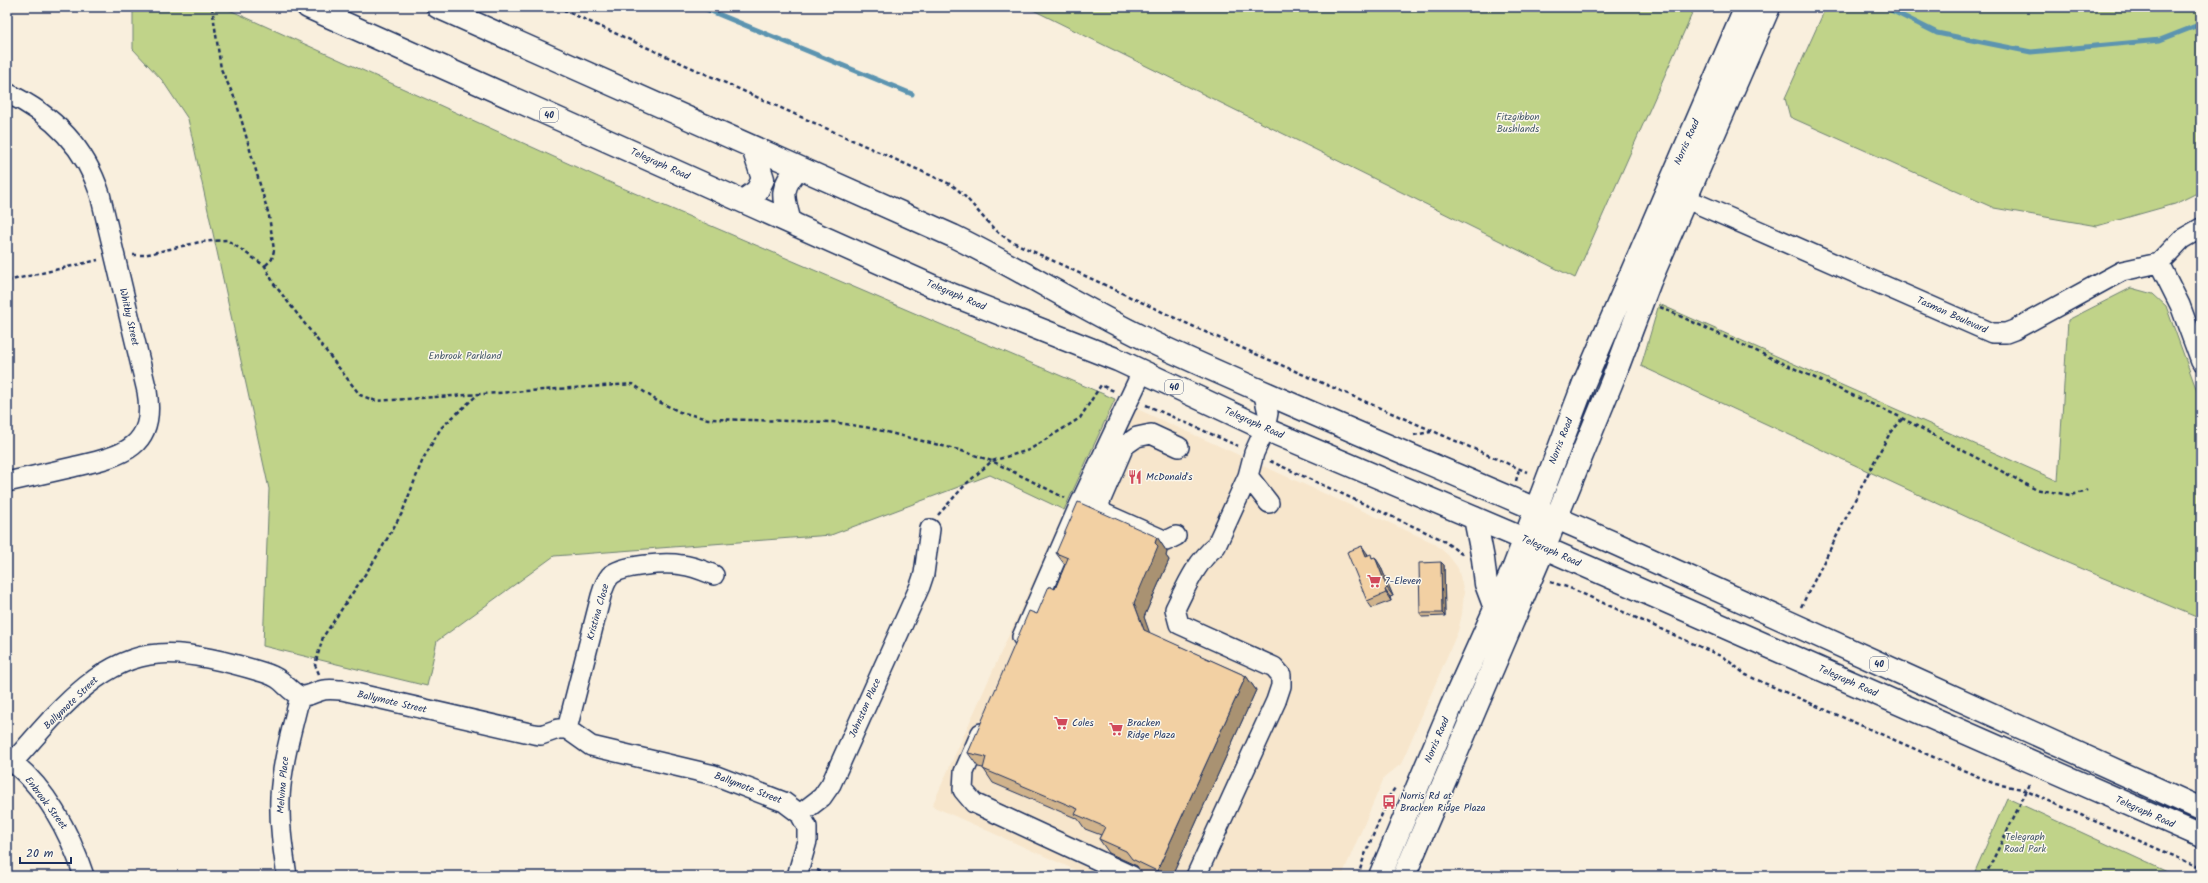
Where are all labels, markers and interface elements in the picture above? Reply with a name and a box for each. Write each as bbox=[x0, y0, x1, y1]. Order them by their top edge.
road number: 40 bbox=[540, 108, 558, 122]
park label: Fitzgibbon Bushlands bbox=[1496, 109, 1540, 137]
street label: Norris Road bbox=[1670, 116, 1705, 167]
street label: Telegraph Road bbox=[628, 144, 693, 185]
street label: Telegraph Road bbox=[924, 275, 989, 315]
street label: Whitby Street bbox=[115, 287, 143, 348]
street label: Tasman Boulevard bbox=[1914, 292, 1991, 338]
park label: Enbrook Parkland bbox=[428, 348, 503, 364]
road number: 40 bbox=[1165, 380, 1183, 394]
street label: Telegraph Road bbox=[1222, 403, 1287, 444]
street label: Norris Road bbox=[1544, 415, 1578, 467]
restaurant icon: McDonald's bbox=[1127, 469, 1143, 485]
place label: McDonald's bbox=[1146, 469, 1193, 485]
street label: Telegraph Road bbox=[1519, 531, 1584, 572]
supermarket icon: 7-Eleven bbox=[1366, 573, 1382, 589]
place label: 7-Eleven bbox=[1385, 573, 1421, 589]
street label: Kristina Close bbox=[582, 582, 614, 642]
road number: 40 bbox=[1870, 657, 1888, 671]
street label: Telegraph Road bbox=[1816, 661, 1881, 702]
street label: Ballymote Street bbox=[40, 673, 102, 733]
street label: Johnston Place bbox=[845, 675, 885, 740]
street label: Ballymote Street bbox=[356, 686, 428, 718]
street label: Norris Road bbox=[1420, 714, 1454, 766]
supermarket icon: Coles bbox=[1053, 715, 1069, 731]
place label: Coles bbox=[1072, 715, 1094, 731]
place label: Bracken Ridge Plaza bbox=[1127, 715, 1175, 743]
supermarket icon: Bracken Ridge Plaza bbox=[1108, 721, 1124, 737]
street label: Melvina Place bbox=[273, 755, 293, 814]
street label: Ballymote Street bbox=[712, 768, 784, 808]
street label: Enbrook Street bbox=[21, 773, 71, 833]
place label: Norris Rd at Bracken Ridge Plaza bbox=[1400, 788, 1486, 816]
street label: Telegraph Road bbox=[2113, 792, 2178, 833]
bus stop icon: Norris Rd at Bracken Ridge Plaza bbox=[1381, 794, 1397, 810]
park label: Telegraph Road Park bbox=[2004, 829, 2046, 857]
scale bar bbox=[20, 839, 71, 865]
text: 20 m bbox=[26, 844, 54, 863]

